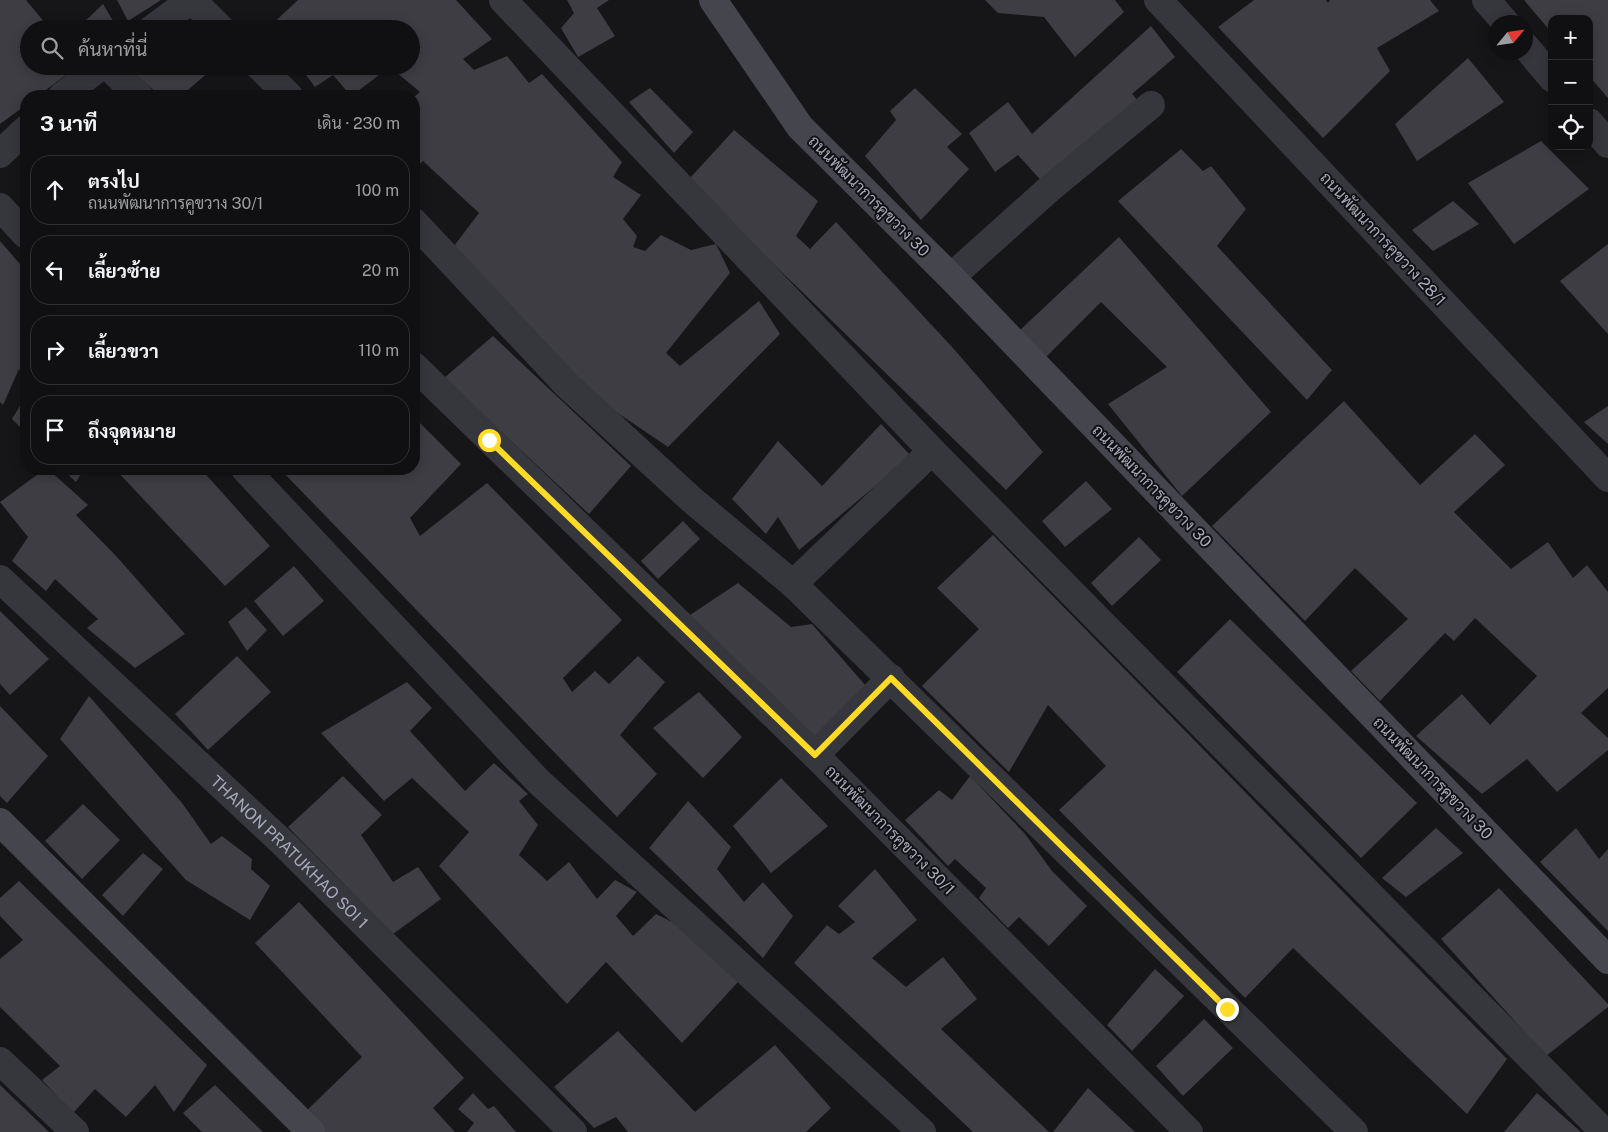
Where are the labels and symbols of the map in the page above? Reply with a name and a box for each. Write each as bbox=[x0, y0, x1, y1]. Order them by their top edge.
north arrow bbox=[1488, 15, 1533, 60]
street label: ถนนพัฒนาการคูขวาง 30 bbox=[803, 131, 934, 262]
street label: ถนนพัฒนาการคูขวาง 28/1 bbox=[1315, 168, 1451, 311]
street label: ถนนพัฒนาการคูขวาง 30 bbox=[1087, 420, 1216, 553]
route start bbox=[478, 429, 501, 452]
street label: ถนนพัฒนาการคูขวาง 30 bbox=[1368, 712, 1497, 845]
street label: ถนนพัฒนาการคูขวาง 30/1 bbox=[820, 761, 959, 900]
street label: THANON PRATUKHAO SOI 1 bbox=[207, 771, 372, 932]
route end bbox=[1216, 998, 1239, 1021]

